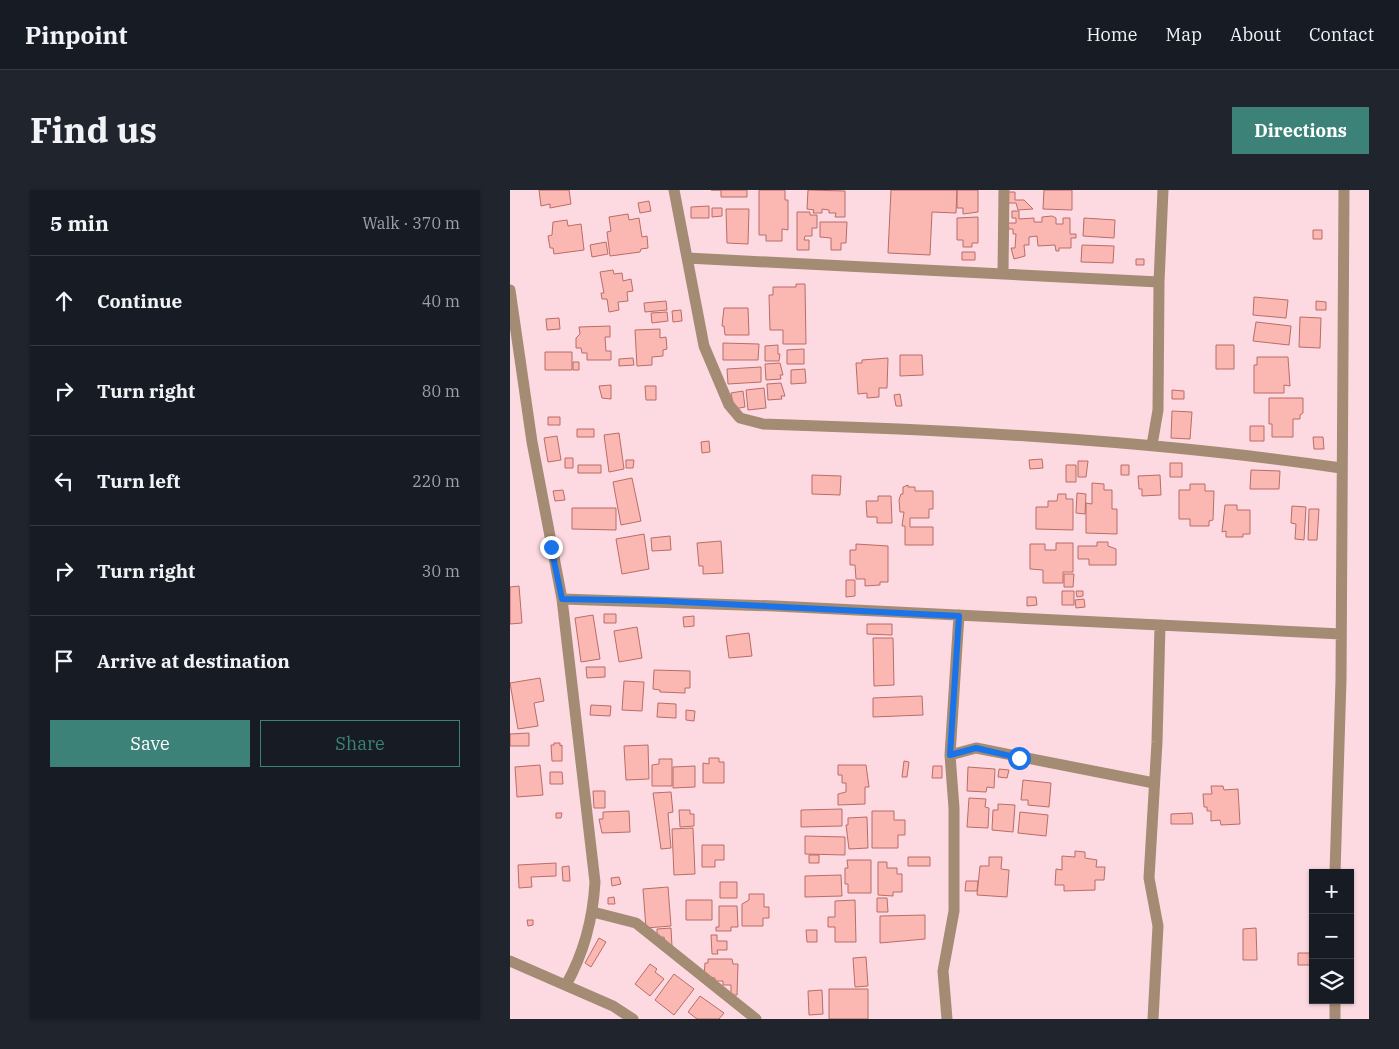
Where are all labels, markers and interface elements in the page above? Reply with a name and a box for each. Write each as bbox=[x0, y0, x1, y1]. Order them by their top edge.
text: Pinpoint bbox=[25, 19, 127, 51]
text: Home bbox=[1086, 23, 1138, 46]
text: Map bbox=[1166, 23, 1202, 46]
text: About bbox=[1230, 23, 1281, 46]
text: Contact bbox=[1309, 23, 1374, 46]
text: Find us bbox=[30, 107, 157, 153]
button: Directions bbox=[1232, 107, 1369, 154]
text: 5 min bbox=[50, 209, 109, 237]
text: Walk · 370 m bbox=[362, 213, 460, 233]
icon: ahead bbox=[50, 287, 78, 315]
text: Continue bbox=[97, 289, 182, 313]
text: 40 m bbox=[422, 291, 460, 311]
icon: right bbox=[50, 377, 78, 405]
text: Turn right bbox=[97, 379, 195, 403]
text: 80 m bbox=[422, 381, 460, 401]
icon: left bbox=[50, 467, 78, 495]
text: Turn left bbox=[97, 469, 180, 493]
text: 220 m bbox=[412, 471, 460, 491]
route end bbox=[540, 536, 563, 559]
icon: right bbox=[50, 557, 78, 585]
text: Turn right bbox=[97, 559, 195, 583]
text: 30 m bbox=[422, 561, 460, 581]
icon: arrive bbox=[50, 647, 78, 675]
text: Arrive at destination bbox=[97, 649, 290, 673]
button: Save bbox=[50, 720, 250, 767]
button: Share bbox=[260, 720, 460, 767]
route start bbox=[1008, 747, 1031, 770]
map controls bbox=[1309, 869, 1354, 1004]
button: + bbox=[1309, 869, 1354, 914]
button: − bbox=[1309, 914, 1354, 959]
button: layers bbox=[1309, 959, 1354, 1004]

